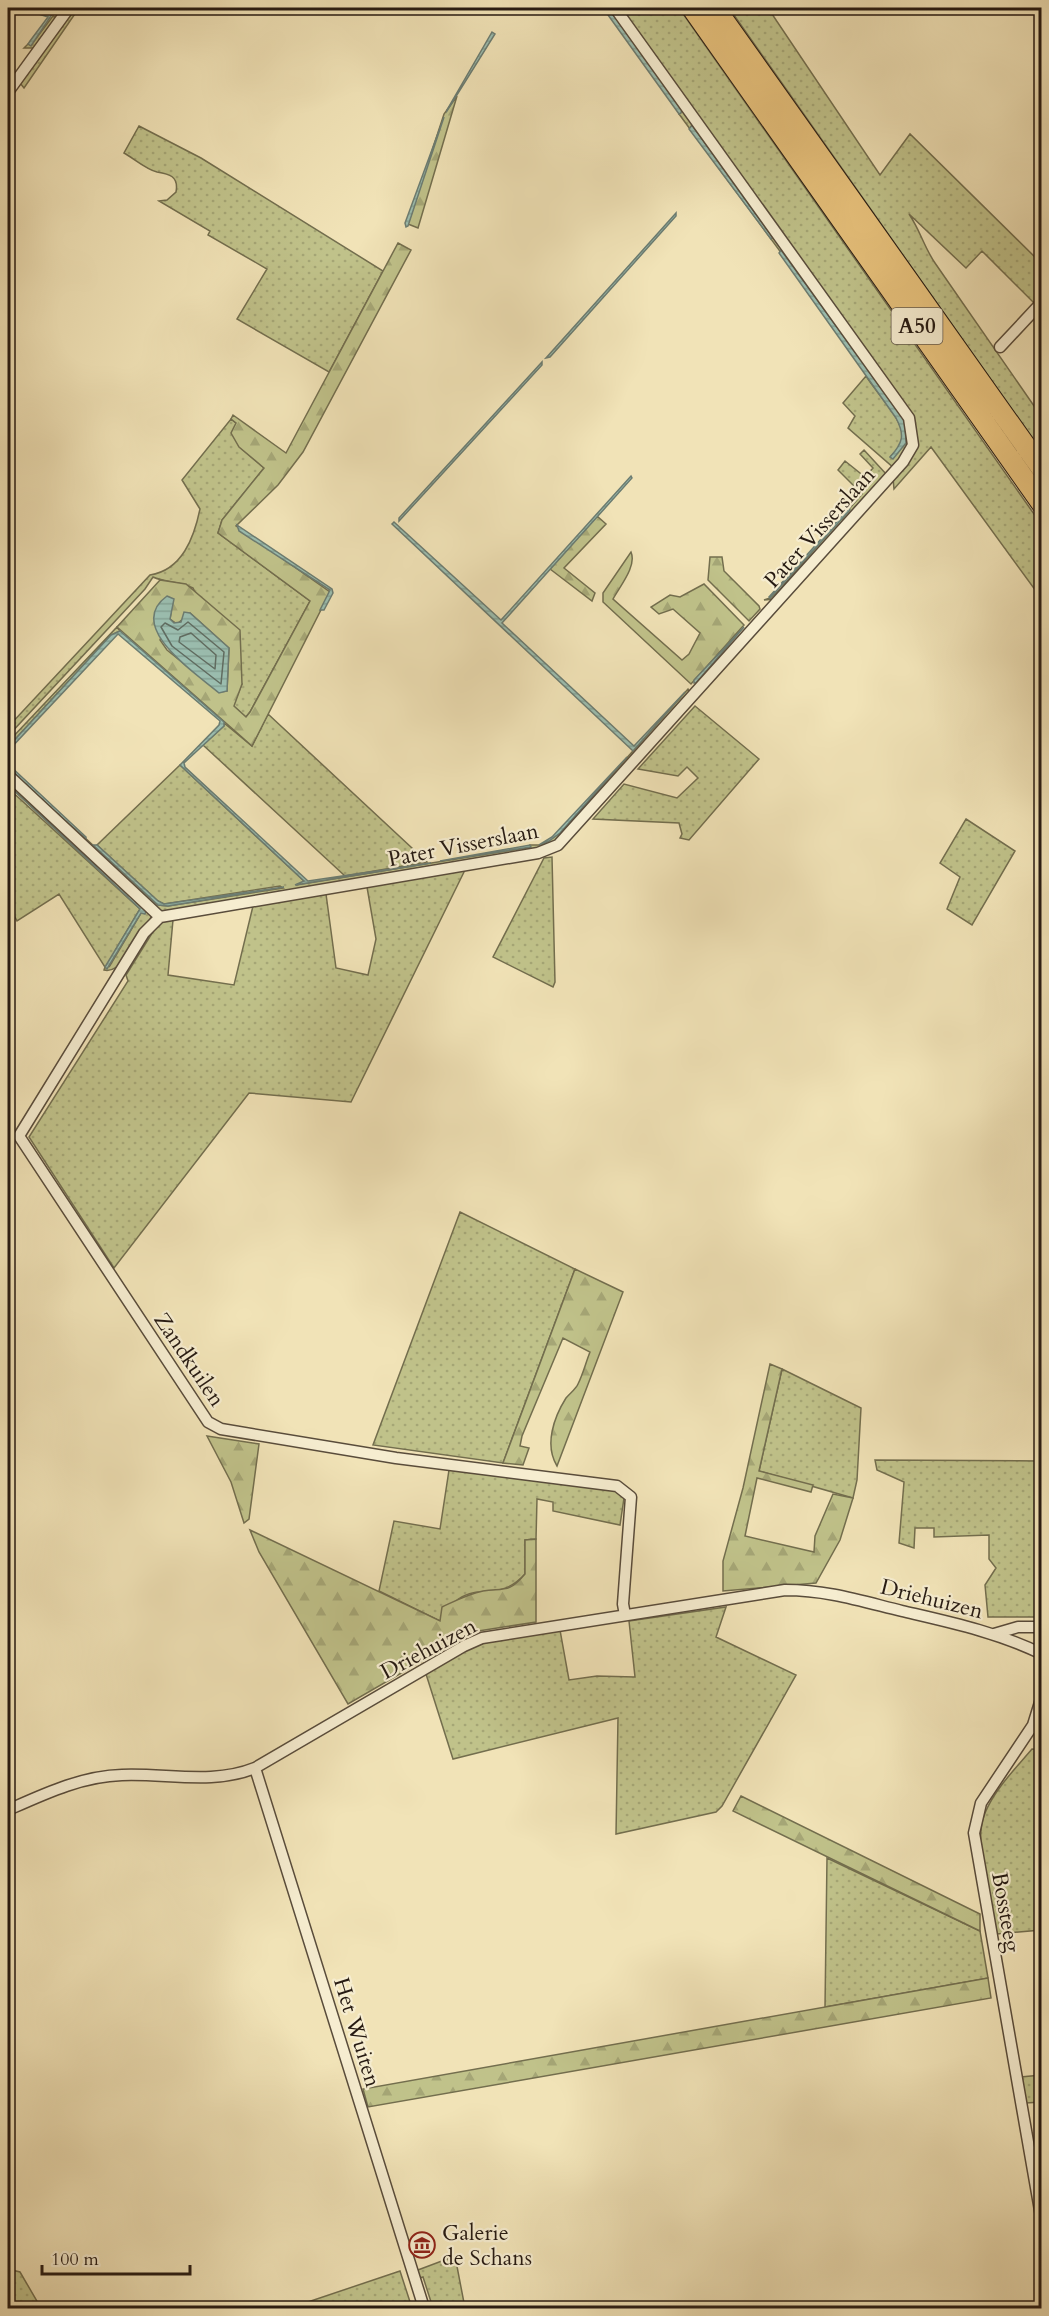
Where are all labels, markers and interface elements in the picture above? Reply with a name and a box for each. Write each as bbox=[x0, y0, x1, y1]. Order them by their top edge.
road number: A50 bbox=[892, 308, 942, 344]
street label: Pater Visserslaan bbox=[757, 460, 882, 595]
street label: Pater Visserslaan bbox=[385, 816, 542, 874]
street label: Zandkuilen bbox=[147, 1307, 232, 1413]
street label: Driehuizen bbox=[877, 1572, 987, 1626]
street label: Driehuizen bbox=[375, 1611, 482, 1687]
street label: Bossteeg bbox=[984, 1870, 1028, 1955]
street label: Het Wuiten bbox=[326, 1974, 388, 2091]
place label: Galerie de Schans bbox=[442, 2218, 532, 2273]
museum icon: Galerie de Schans bbox=[407, 2230, 437, 2260]
scale bar bbox=[42, 2238, 190, 2276]
text: 100 m bbox=[51, 2247, 99, 2272]

